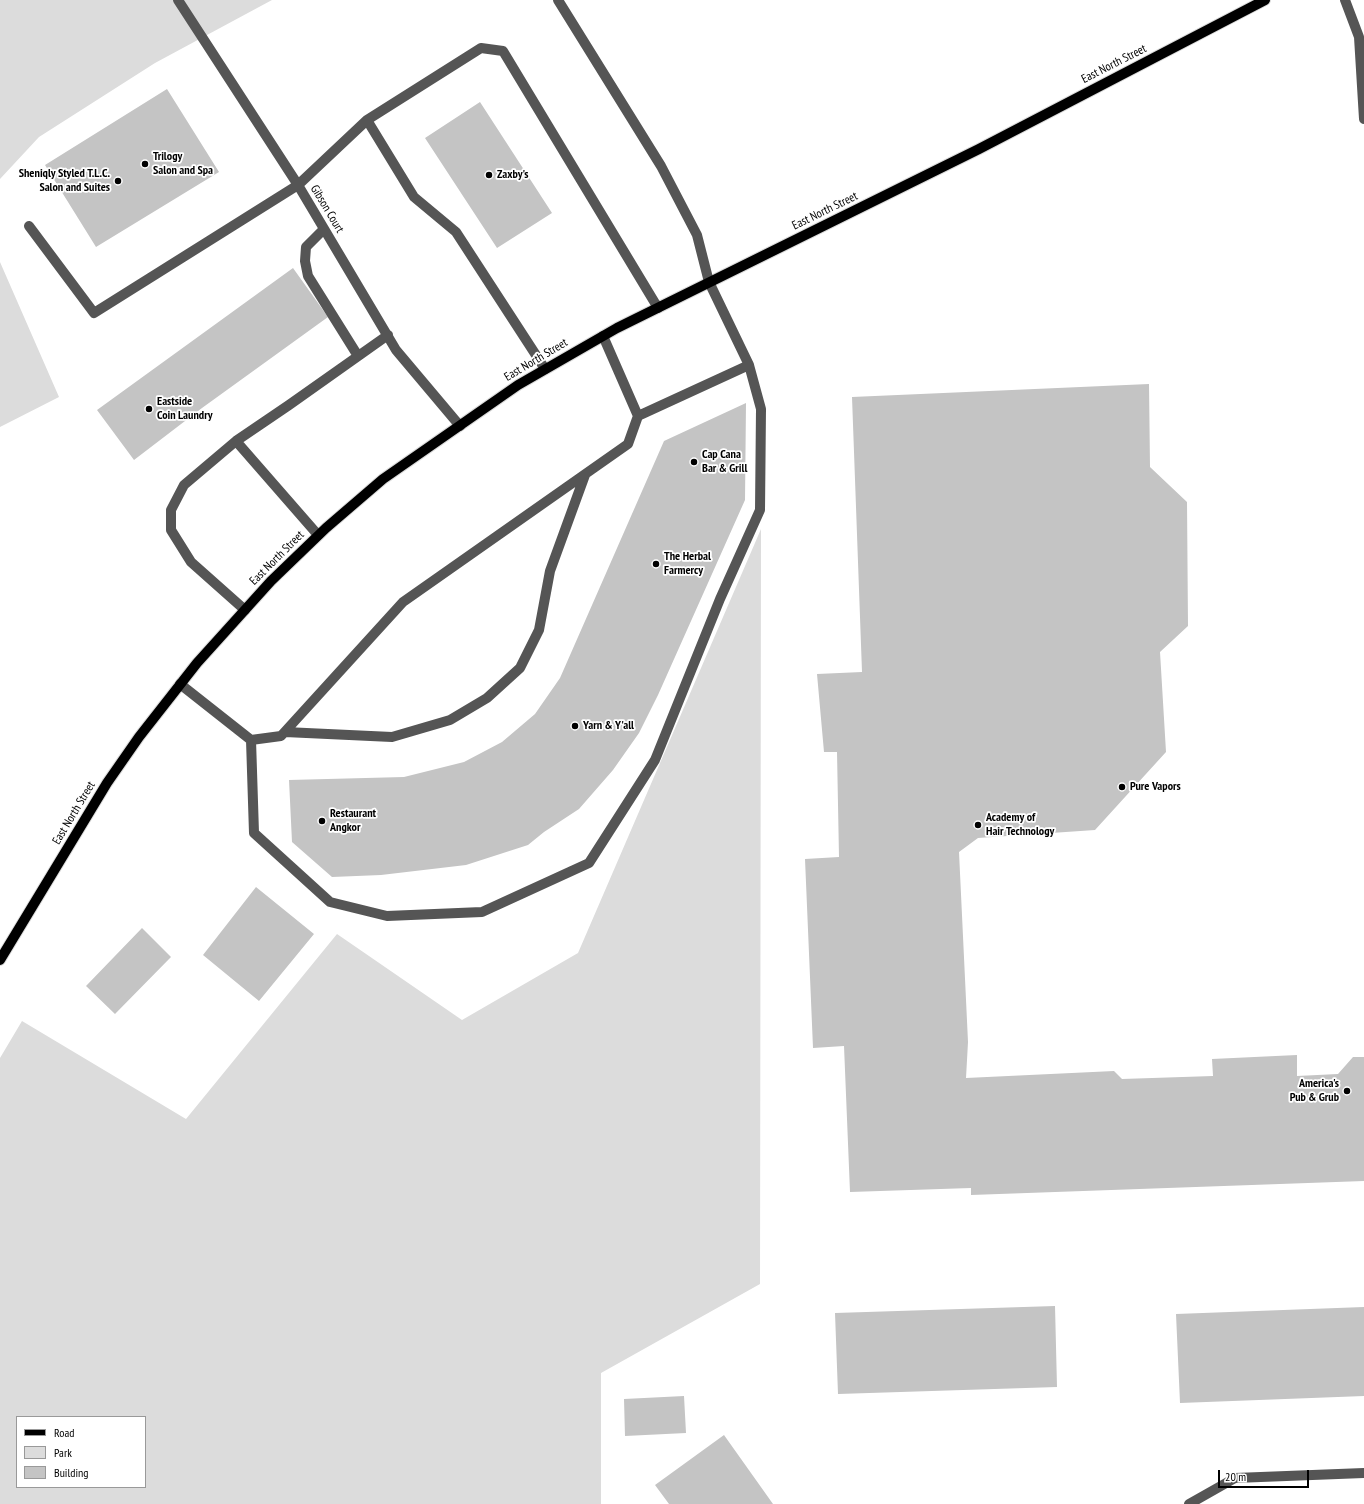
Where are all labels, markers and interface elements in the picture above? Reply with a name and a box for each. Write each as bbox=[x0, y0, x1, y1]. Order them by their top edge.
street label: East North Street bbox=[1079, 41, 1149, 87]
place label: Trilogy Salon and Spa bbox=[153, 150, 213, 178]
marker: Trilogy Salon and Spa bbox=[140, 159, 150, 169]
place label: Sheniqly Styled T.L.C. Salon and Suites bbox=[19, 167, 110, 195]
place label: Zaxby's bbox=[497, 168, 529, 182]
marker: Zaxby's bbox=[484, 170, 494, 180]
marker: Sheniqly Styled T.L.C. Salon and Suites bbox=[113, 176, 123, 186]
street label: Gibson Court bbox=[307, 182, 347, 236]
street label: East North Street bbox=[790, 189, 860, 233]
street label: East North Street bbox=[502, 336, 570, 384]
place label: Eastside Coin Laundry bbox=[157, 395, 212, 423]
marker: Eastside Coin Laundry bbox=[144, 404, 154, 414]
place label: Cap Cana Bar & Grill bbox=[702, 448, 747, 476]
marker: Cap Cana Bar & Grill bbox=[689, 457, 699, 467]
street label: East North Street bbox=[247, 528, 307, 588]
place label: The Herbal Farmercy bbox=[664, 550, 711, 578]
marker: The Herbal Farmercy bbox=[651, 559, 661, 569]
place label: Yarn & Y'all bbox=[583, 719, 634, 733]
marker: Yarn & Y'all bbox=[570, 721, 580, 731]
street label: East North Street bbox=[50, 779, 98, 847]
place label: Pure Vapors bbox=[1130, 780, 1181, 794]
marker: Pure Vapors bbox=[1117, 782, 1127, 792]
place label: Restaurant Angkor bbox=[330, 807, 376, 835]
place label: Academy of Hair Technology bbox=[986, 811, 1054, 839]
marker: Restaurant Angkor bbox=[317, 816, 327, 826]
marker: Academy of Hair Technology bbox=[973, 820, 983, 830]
place label: America's Pub & Grub bbox=[1290, 1077, 1339, 1105]
marker: America's Pub & Grub bbox=[1342, 1086, 1352, 1096]
legend bbox=[16, 1416, 146, 1488]
text: Road bbox=[54, 1425, 74, 1440]
text: Park bbox=[54, 1445, 72, 1460]
scale bar bbox=[1220, 1462, 1311, 1488]
text: Building bbox=[54, 1465, 89, 1480]
text: 20 m bbox=[1225, 1469, 1246, 1484]

